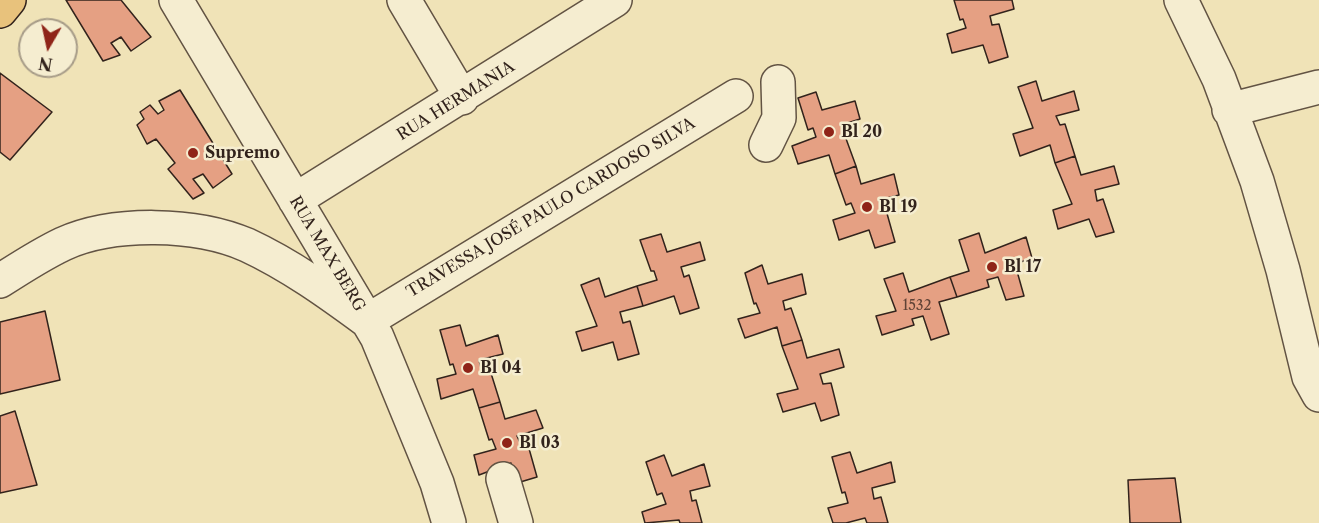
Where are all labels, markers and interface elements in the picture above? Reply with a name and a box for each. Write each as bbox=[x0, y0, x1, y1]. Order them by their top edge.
north arrow bbox=[18, 18, 78, 78]
text: N bbox=[37, 53, 54, 75]
street label: RUA HERMANIA bbox=[394, 57, 518, 145]
street label: TRAVESSA JOSÉ PAULO CARDOSO SILVA bbox=[403, 114, 699, 302]
place label: Bl 20 bbox=[841, 122, 882, 142]
marker: Bl 20 bbox=[822, 125, 836, 139]
place label: Supremo bbox=[205, 143, 280, 163]
marker: Supremo bbox=[186, 146, 200, 160]
street label: RUA MAX BERG bbox=[285, 193, 369, 315]
place label: Bl 19 bbox=[879, 197, 917, 217]
marker: Bl 19 bbox=[860, 200, 874, 214]
place label: Bl 17 bbox=[1004, 257, 1041, 277]
marker: Bl 17 bbox=[985, 260, 999, 274]
house number: 1532 bbox=[902, 298, 932, 314]
place label: Bl 04 bbox=[480, 358, 521, 378]
marker: Bl 04 bbox=[461, 361, 475, 375]
place label: Bl 03 bbox=[519, 433, 560, 453]
marker: Bl 03 bbox=[500, 436, 514, 450]

